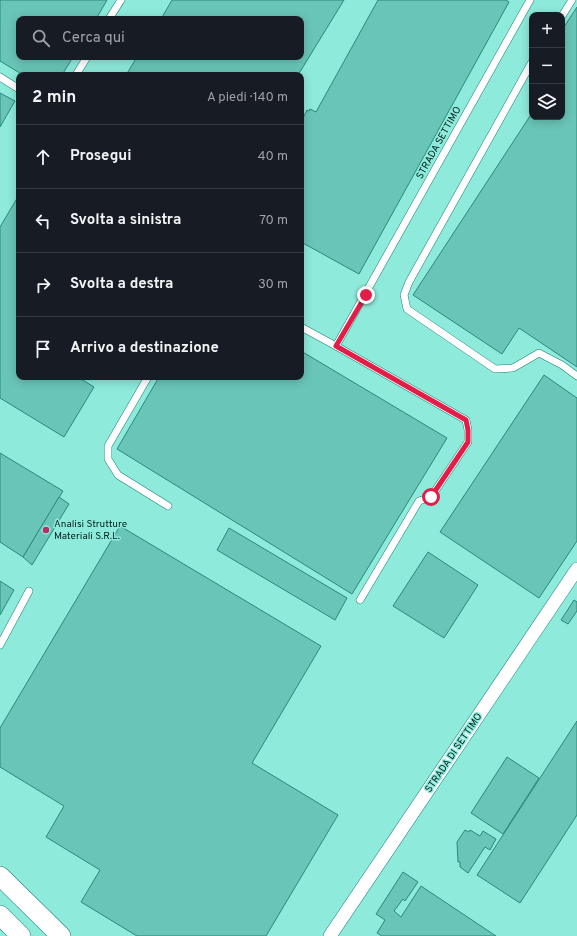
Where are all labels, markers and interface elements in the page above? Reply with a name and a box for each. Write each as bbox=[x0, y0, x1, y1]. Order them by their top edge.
map controls bbox=[529, 12, 565, 120]
button: + bbox=[529, 12, 565, 48]
search box bbox=[16, 16, 304, 60]
icon: search bbox=[30, 27, 52, 49]
text: Cerca qui bbox=[62, 29, 125, 48]
button: − bbox=[529, 48, 565, 84]
button: layers bbox=[529, 84, 565, 120]
text: 2 min bbox=[32, 87, 76, 109]
text: A piedi · 140 m bbox=[207, 90, 288, 106]
street label: STRADA SETTIMO bbox=[414, 104, 464, 182]
icon: ahead bbox=[32, 146, 54, 168]
text: Prosegui bbox=[70, 147, 131, 166]
text: 40 m bbox=[258, 149, 288, 165]
icon: left bbox=[32, 210, 54, 232]
text: Svolta a sinistra bbox=[70, 211, 181, 230]
text: 70 m bbox=[259, 213, 288, 229]
icon: right bbox=[32, 274, 54, 296]
text: Svolta a destra bbox=[70, 275, 173, 294]
text: 30 m bbox=[258, 277, 288, 293]
route end bbox=[357, 286, 375, 304]
icon: arrive bbox=[32, 338, 54, 360]
text: Arrivo a destinazione bbox=[70, 339, 219, 358]
route start bbox=[422, 488, 440, 506]
place label: Analisi Strutture Materiali S.R.L. bbox=[54, 518, 127, 543]
marker: Analisi Strutture Materiali S.R.L. bbox=[41, 525, 51, 535]
street label: STRADA DI SETTIMO bbox=[422, 711, 486, 795]

